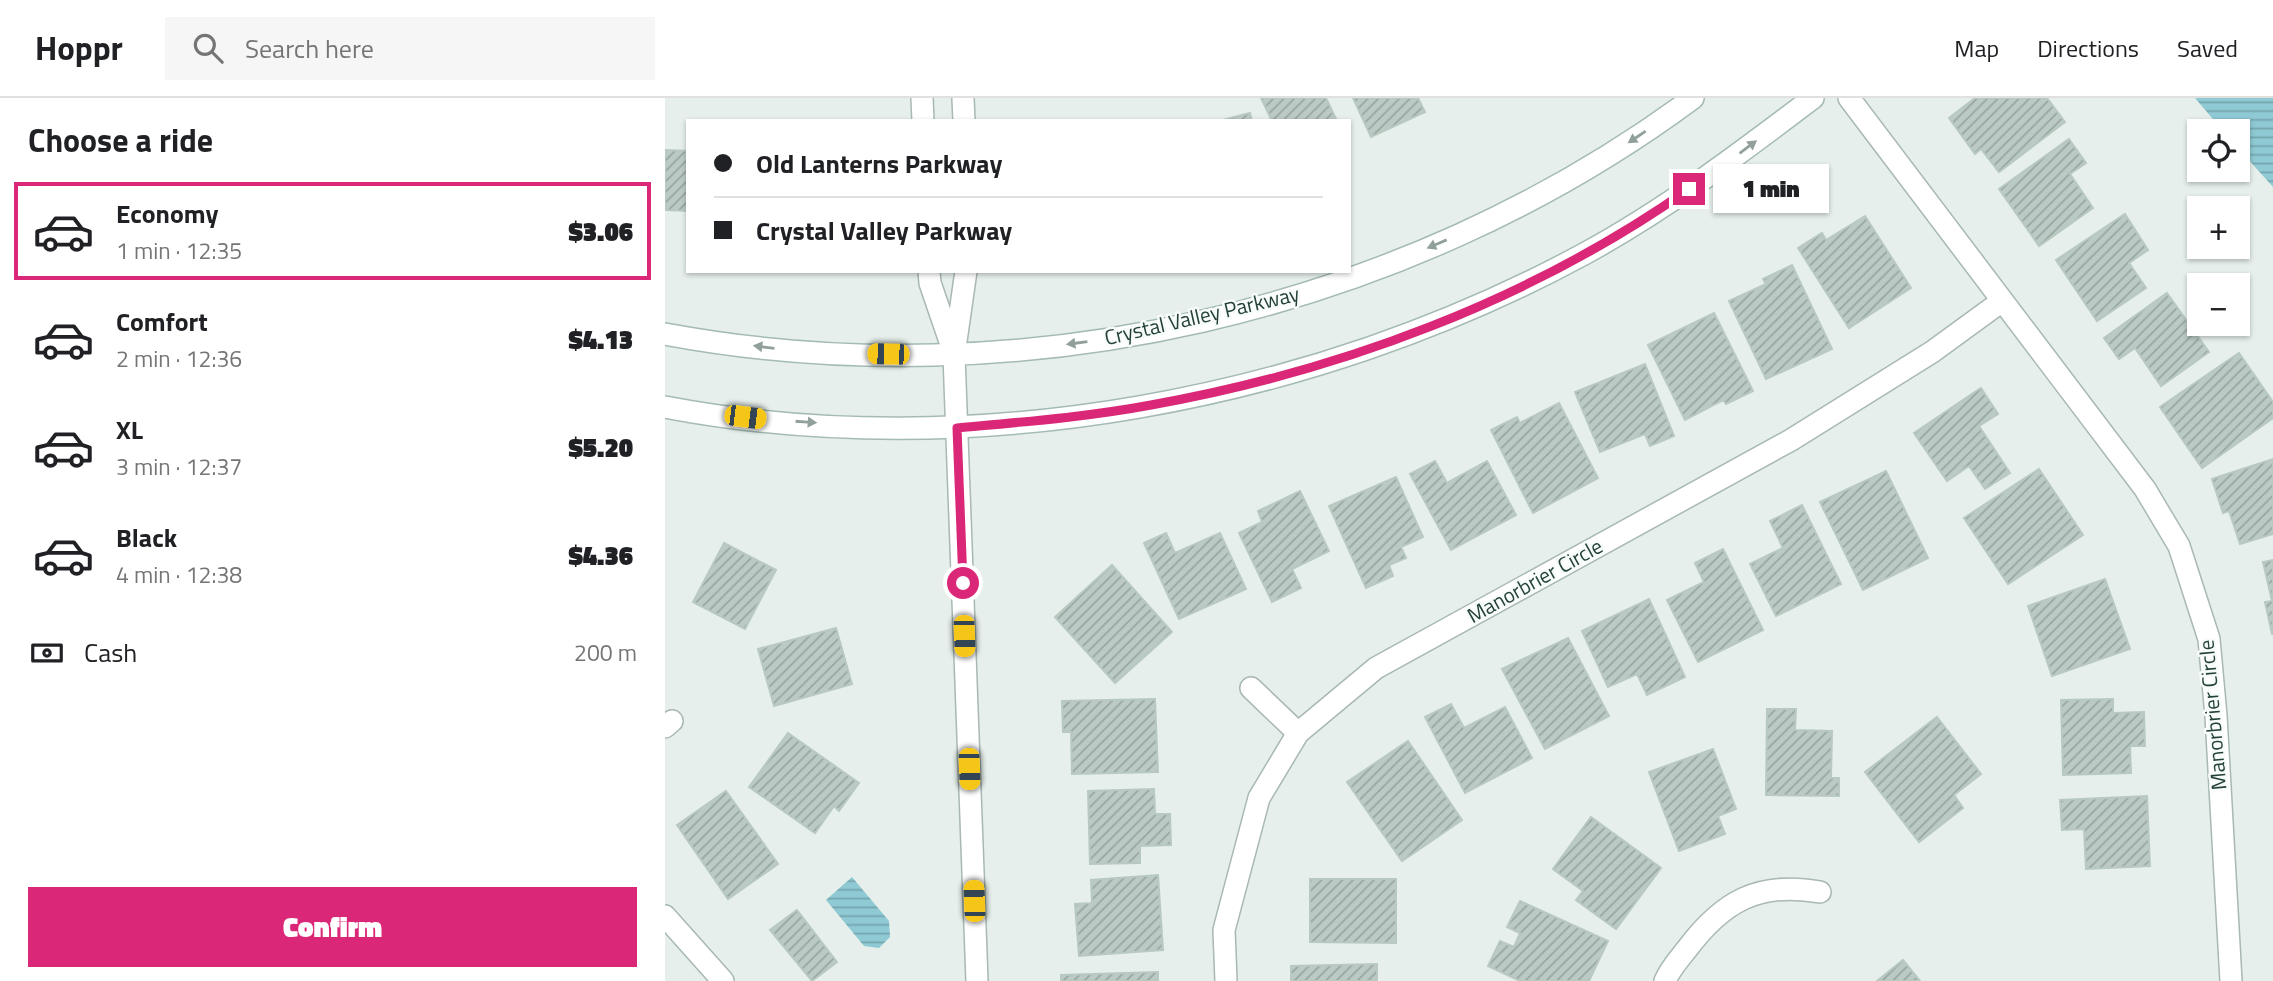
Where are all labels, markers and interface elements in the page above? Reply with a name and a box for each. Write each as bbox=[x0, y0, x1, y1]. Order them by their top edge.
search box bbox=[165, 17, 655, 80]
text: Hoppr bbox=[35, 23, 123, 73]
icon: search bbox=[189, 29, 227, 67]
text: Search here bbox=[245, 29, 374, 68]
text: Map bbox=[1954, 30, 1999, 66]
text: Directions bbox=[2037, 30, 2139, 66]
text: Saved bbox=[2177, 30, 2238, 66]
text: Choose a ride bbox=[28, 116, 213, 164]
map controls bbox=[2187, 119, 2250, 336]
button: locate bbox=[2187, 119, 2250, 182]
one-way arrow bbox=[1628, 130, 1646, 144]
one-way arrow bbox=[1739, 140, 1757, 154]
text: Old Lanterns Parkway bbox=[756, 144, 1002, 183]
callout: 1 min bbox=[1713, 164, 1829, 214]
text: 1 min bbox=[1742, 171, 1800, 206]
route end bbox=[1673, 173, 1705, 205]
text: Economy bbox=[116, 194, 218, 233]
button: + bbox=[2187, 196, 2250, 259]
icon: car bbox=[32, 200, 95, 263]
text: Crystal Valley Parkway bbox=[756, 211, 1012, 250]
text: $3.06 bbox=[568, 212, 633, 251]
text: 1 min · 12:35 bbox=[116, 233, 242, 268]
one-way arrow bbox=[1427, 239, 1448, 250]
button: − bbox=[2187, 273, 2250, 336]
street label: Crystal Valley Parkway bbox=[1101, 277, 1303, 353]
text: Comfort bbox=[116, 302, 208, 341]
icon: car bbox=[32, 308, 95, 371]
text: $4.13 bbox=[568, 320, 633, 359]
one-way arrow bbox=[1066, 338, 1088, 349]
text: 2 min · 12:36 bbox=[116, 341, 242, 376]
one-way arrow bbox=[753, 341, 775, 352]
car bbox=[867, 343, 910, 365]
car bbox=[723, 404, 768, 430]
text: XL bbox=[116, 410, 143, 449]
icon: car bbox=[32, 416, 95, 479]
one-way arrow bbox=[795, 417, 817, 428]
text: $5.20 bbox=[568, 428, 633, 467]
text: 3 min · 12:37 bbox=[116, 449, 242, 484]
text: Black bbox=[116, 518, 177, 557]
icon: car bbox=[32, 524, 95, 587]
street label: Manorbrier Circle bbox=[1461, 530, 1608, 631]
text: $4.36 bbox=[568, 536, 633, 575]
text: 4 min · 12:38 bbox=[116, 557, 242, 592]
route start bbox=[947, 567, 979, 599]
car bbox=[953, 615, 976, 657]
text: Cash bbox=[84, 633, 137, 672]
icon: cash bbox=[28, 634, 66, 672]
text: 200 m bbox=[574, 635, 637, 670]
street label: Manorbrier Circle bbox=[2189, 639, 2235, 792]
car bbox=[958, 748, 981, 790]
car bbox=[963, 880, 986, 922]
button: Confirm bbox=[28, 887, 637, 967]

